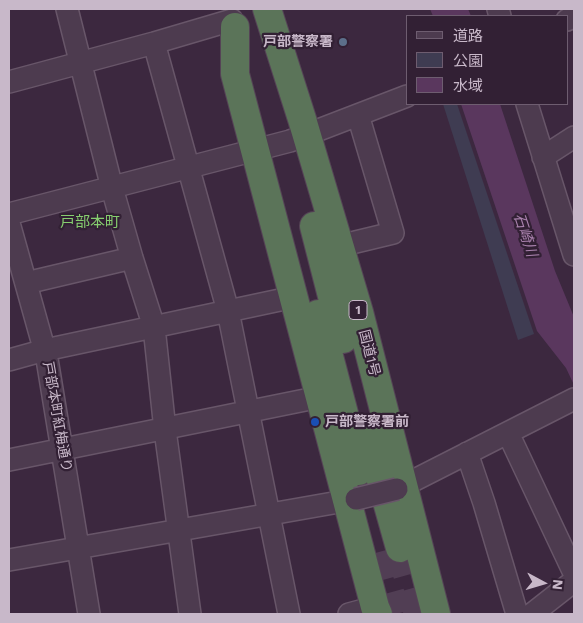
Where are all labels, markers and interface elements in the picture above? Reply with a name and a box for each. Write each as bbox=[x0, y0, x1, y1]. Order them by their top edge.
legend bbox=[406, 15, 568, 105]
text: 道路 bbox=[453, 27, 483, 45]
place label: 戸部警察署 bbox=[263, 34, 333, 50]
marker: 戸部警察署 bbox=[337, 36, 349, 48]
text: 公園 bbox=[453, 52, 483, 70]
text: 水域 bbox=[453, 77, 483, 95]
water label: 石崎川 bbox=[509, 211, 541, 259]
district label: 戸部本町 bbox=[60, 214, 120, 232]
road number: 1 bbox=[349, 300, 367, 320]
street label: 国道1号 bbox=[355, 328, 383, 378]
street label: 戸部本町紅梅通り bbox=[39, 360, 75, 474]
place label: 戸部警察署前 bbox=[325, 414, 409, 430]
marker: 戸部警察署前 bbox=[309, 416, 321, 428]
north arrow bbox=[518, 558, 568, 608]
text: N bbox=[549, 579, 566, 591]

